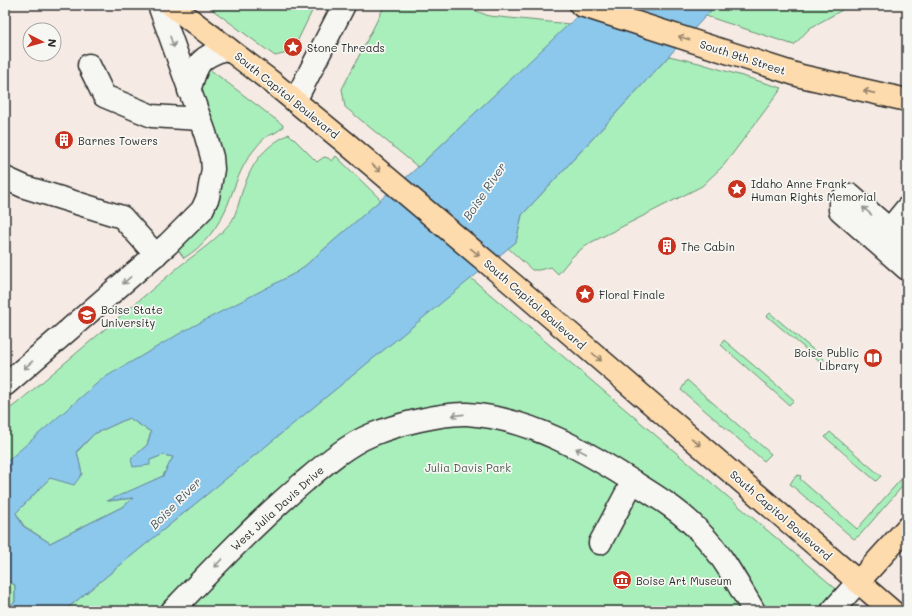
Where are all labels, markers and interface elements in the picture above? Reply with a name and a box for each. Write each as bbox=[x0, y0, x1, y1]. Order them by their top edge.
north arrow bbox=[22, 22, 62, 62]
one-way arrow bbox=[677, 34, 690, 41]
one-way arrow bbox=[168, 35, 176, 47]
place icon: Stone Threads bbox=[282, 36, 304, 58]
street label: South 9th Street bbox=[698, 36, 788, 78]
text: N bbox=[45, 38, 60, 48]
place label: Stone Threads bbox=[307, 40, 385, 55]
street label: South Capitol Boulevard bbox=[232, 48, 342, 142]
one-way arrow bbox=[863, 87, 876, 95]
building icon: Barnes Towers bbox=[53, 129, 75, 151]
place label: Barnes Towers bbox=[78, 133, 158, 148]
water label: Boise River bbox=[459, 159, 509, 223]
one-way arrow bbox=[371, 164, 381, 173]
place label: Idaho Anne Frank Human Rights Memorial bbox=[751, 176, 876, 204]
place icon: Idaho Anne Frank Human Rights Memorial bbox=[726, 178, 748, 200]
one-way arrow bbox=[862, 206, 872, 215]
building icon: The Cabin bbox=[656, 235, 678, 257]
place label: The Cabin bbox=[681, 239, 735, 254]
one-way arrow bbox=[470, 248, 481, 257]
street label: South Capitol Boulevard bbox=[481, 256, 589, 352]
one-way arrow bbox=[122, 275, 132, 284]
place icon: Floral Finale bbox=[574, 283, 596, 305]
place label: Floral Finale bbox=[599, 287, 665, 302]
place label: Boise State University bbox=[101, 302, 163, 330]
school or university icon: Boise State University bbox=[76, 304, 98, 326]
place label: Boise Public Library bbox=[794, 345, 859, 373]
library icon: Boise Public Library bbox=[862, 347, 884, 369]
one-way arrow bbox=[592, 353, 603, 362]
one-way arrow bbox=[23, 360, 34, 369]
one-way arrow bbox=[452, 411, 465, 418]
one-way arrow bbox=[691, 437, 701, 447]
one-way arrow bbox=[576, 447, 588, 455]
park label: Julia Davis Park bbox=[425, 460, 511, 475]
street label: West Julia Davis Drive bbox=[227, 462, 327, 554]
street label: South Capitol Boulevard bbox=[727, 467, 835, 563]
water label: Boise River bbox=[146, 474, 204, 532]
one-way arrow bbox=[213, 558, 223, 568]
museum icon: Boise Art Museum bbox=[611, 569, 633, 591]
place label: Boise Art Museum bbox=[636, 573, 732, 588]

